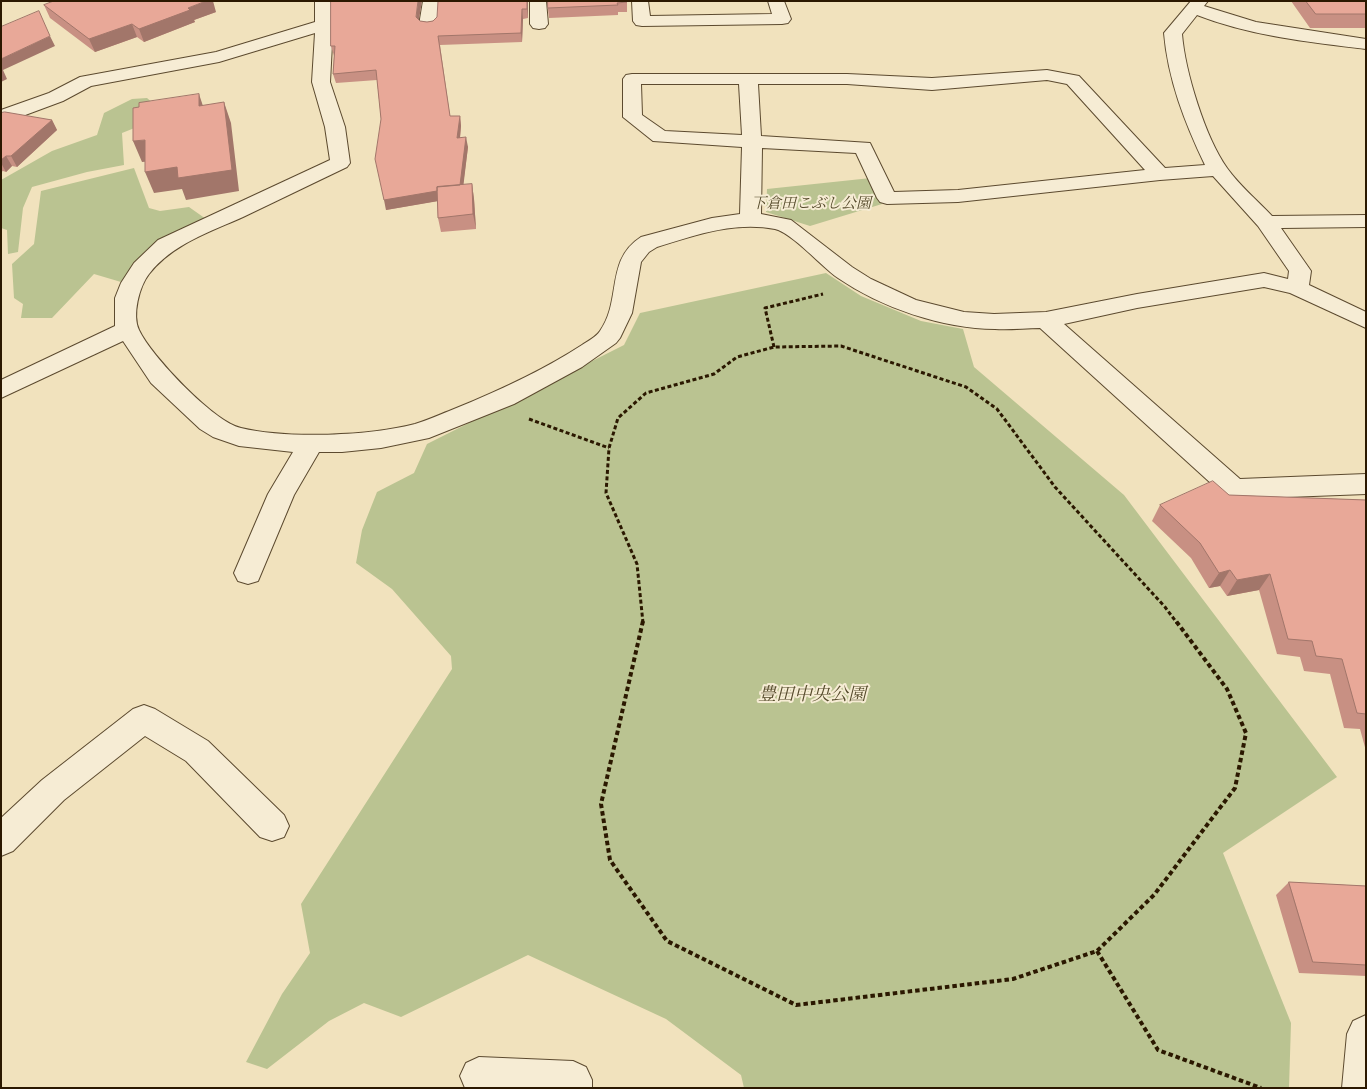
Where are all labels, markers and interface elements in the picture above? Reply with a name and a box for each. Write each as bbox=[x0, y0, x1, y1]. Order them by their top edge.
park label: 下倉田こぶし公園 bbox=[751, 196, 871, 214]
park label: 豊田中央公園 bbox=[758, 685, 866, 707]

